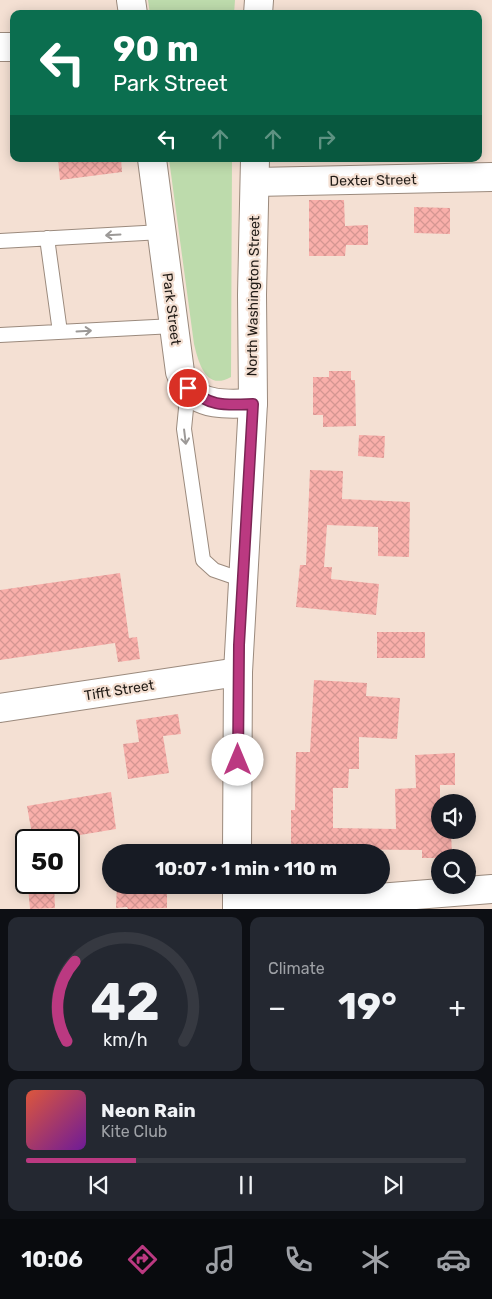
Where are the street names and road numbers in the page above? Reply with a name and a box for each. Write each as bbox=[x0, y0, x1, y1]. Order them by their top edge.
street label: Dexter Street bbox=[329, 171, 417, 190]
street label: North Washington Street bbox=[244, 215, 263, 377]
street label: Park Street bbox=[159, 272, 184, 347]
street label: Tifft Street bbox=[83, 677, 156, 704]

